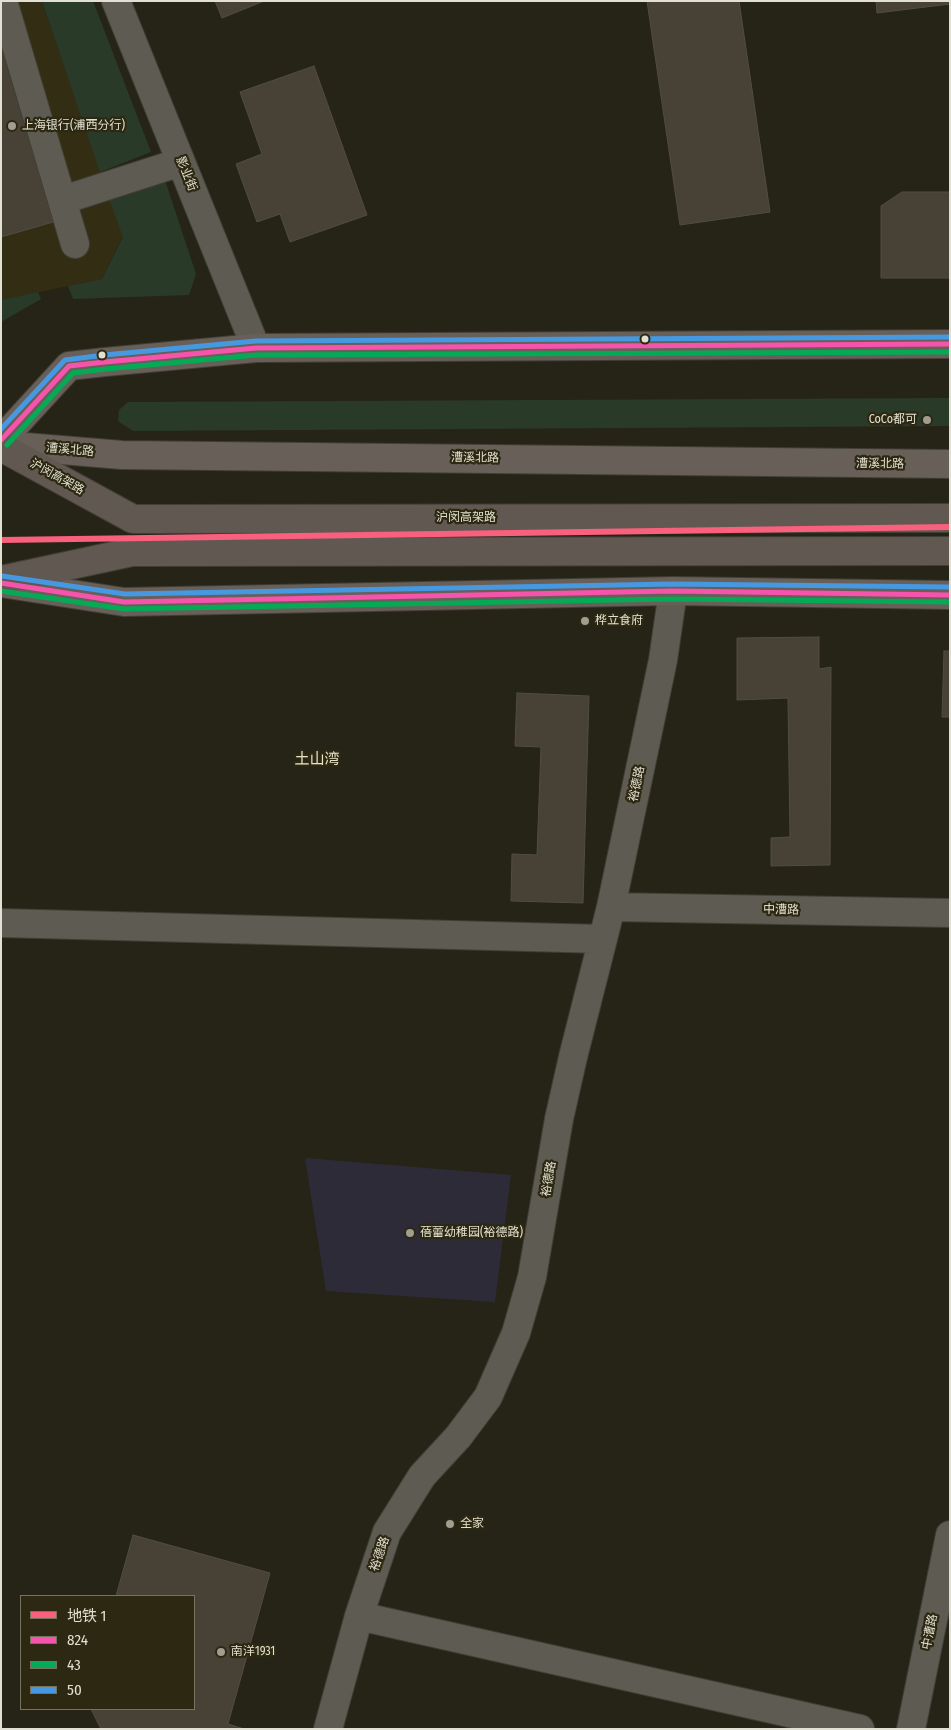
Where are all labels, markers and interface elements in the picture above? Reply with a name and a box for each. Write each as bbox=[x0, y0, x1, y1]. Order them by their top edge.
place label: 上海银行(浦西分行) bbox=[22, 119, 125, 133]
marker: 上海银行(浦西分行) bbox=[6, 120, 18, 132]
street label: 影业街 bbox=[173, 155, 199, 193]
unlabelled marker bbox=[640, 334, 650, 344]
unlabelled marker bbox=[97, 350, 107, 360]
place label: CoCo都可 bbox=[869, 413, 917, 427]
marker: CoCo都可 bbox=[921, 414, 933, 426]
street label: 漕溪北路 bbox=[45, 441, 95, 459]
street label: 漕溪北路 bbox=[451, 450, 499, 466]
street label: 沪闵高架路 bbox=[27, 456, 87, 498]
street label: 漕溪北路 bbox=[856, 456, 904, 472]
street label: 沪闵高架路 bbox=[436, 511, 496, 525]
place label: 桦立食府 bbox=[595, 614, 643, 628]
marker: 桦立食府 bbox=[579, 615, 591, 627]
district label: 土山湾 bbox=[295, 751, 339, 769]
street label: 裕德路 bbox=[626, 765, 648, 803]
street label: 中漕路 bbox=[763, 902, 799, 918]
street label: 裕德路 bbox=[539, 1160, 559, 1198]
place label: 蓓蕾幼稚园(裕德路) bbox=[420, 1226, 523, 1240]
marker: 蓓蕾幼稚园(裕德路) bbox=[404, 1227, 416, 1239]
place label: 全家 bbox=[460, 1517, 484, 1531]
marker: 全家 bbox=[444, 1518, 456, 1530]
street label: 裕德路 bbox=[367, 1535, 393, 1573]
legend bbox=[20, 1595, 195, 1710]
text: 地铁 1 bbox=[67, 1607, 106, 1625]
street label: 中漕路 bbox=[919, 1613, 941, 1651]
text: 824 bbox=[67, 1631, 88, 1649]
place label: 南洋1931 bbox=[231, 1645, 275, 1659]
marker: 南洋1931 bbox=[215, 1646, 227, 1658]
text: 43 bbox=[67, 1656, 81, 1674]
text: 50 bbox=[67, 1681, 82, 1699]

